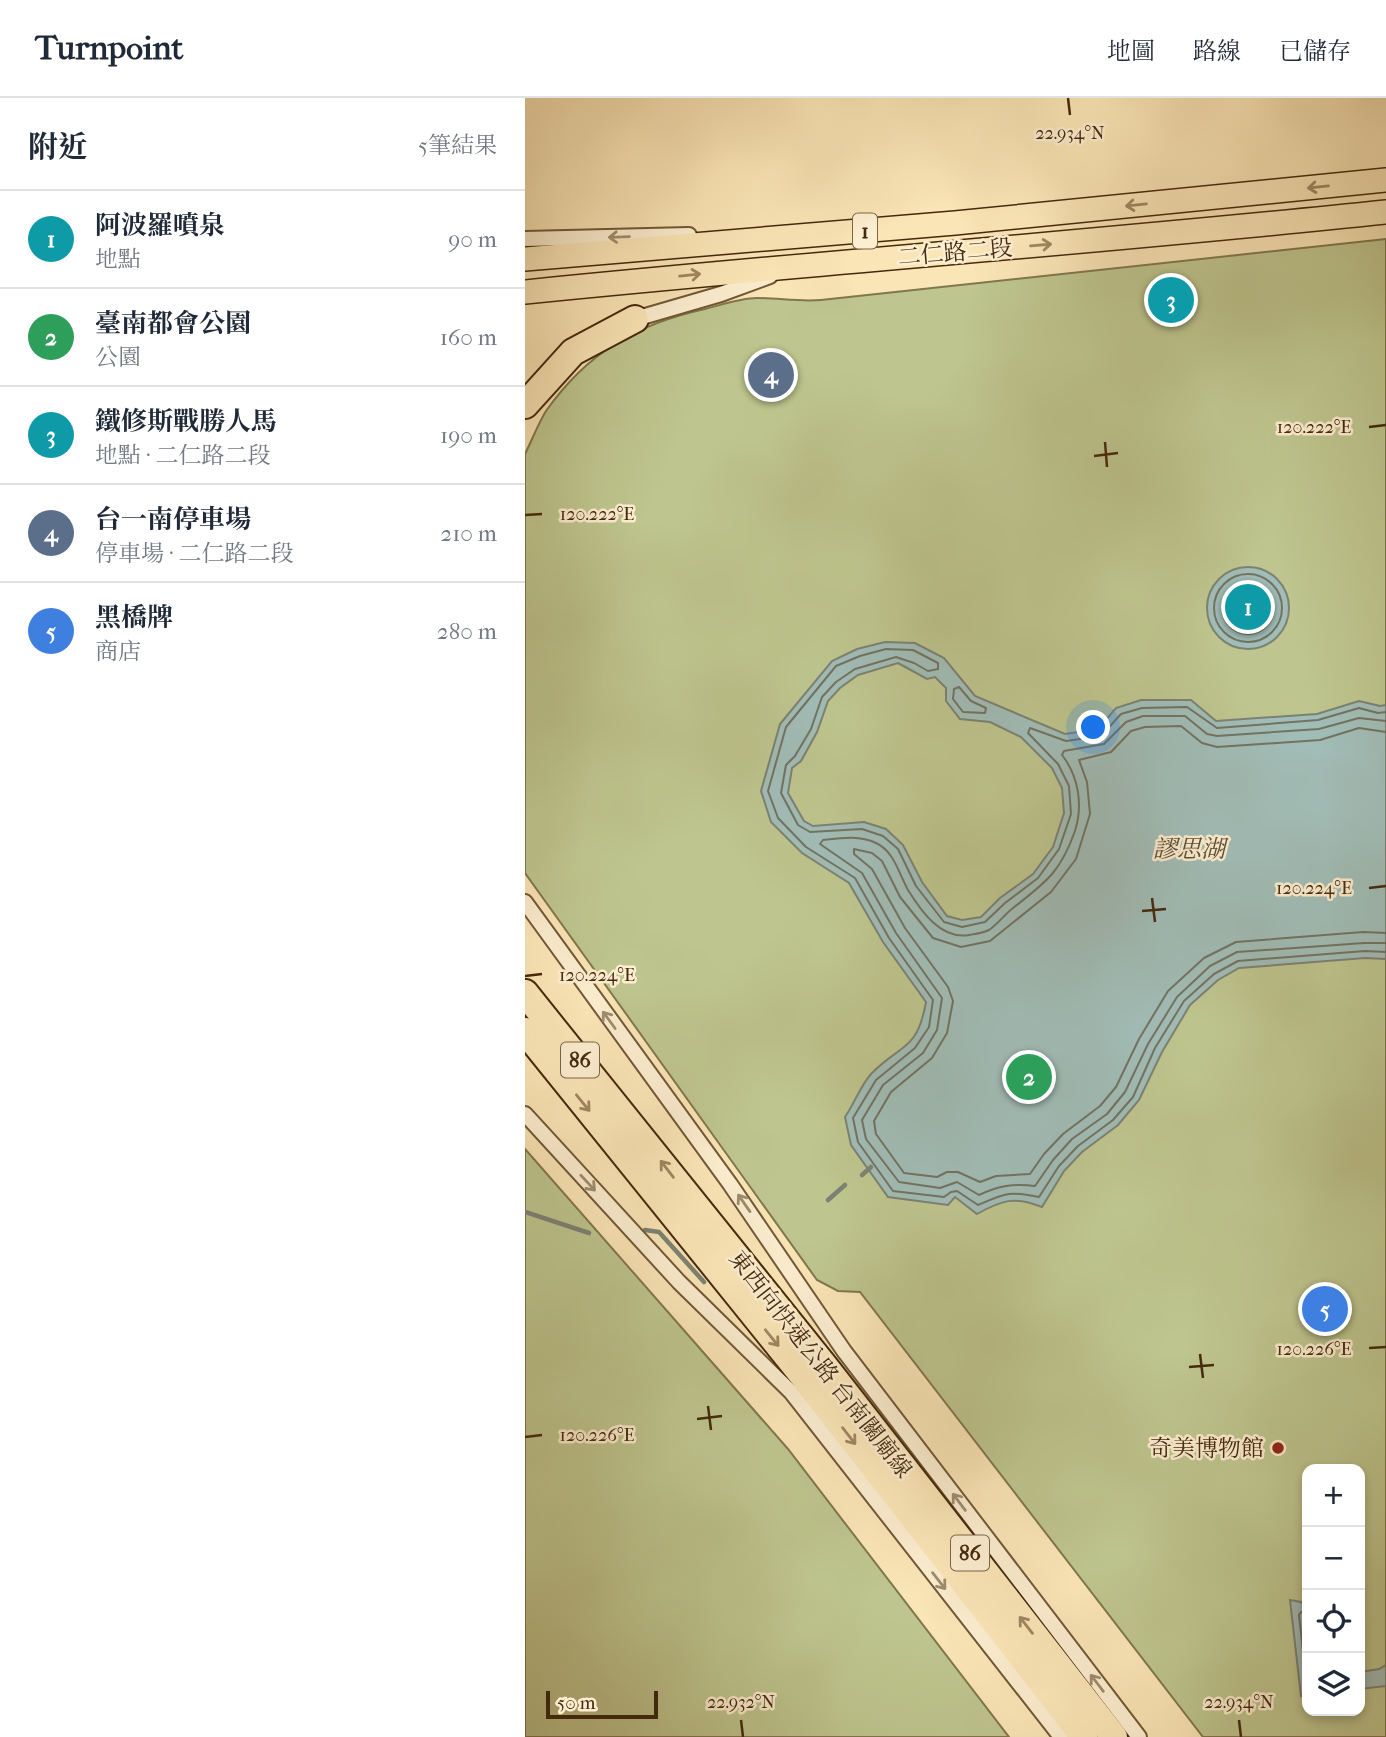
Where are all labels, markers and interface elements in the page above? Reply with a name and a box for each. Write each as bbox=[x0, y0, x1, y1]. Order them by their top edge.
text: Turnpoint bbox=[35, 29, 183, 68]
text: 地圖 bbox=[1107, 37, 1155, 65]
text: 路線 bbox=[1193, 37, 1241, 65]
text: 已儲存 bbox=[1279, 37, 1351, 65]
text: 22.934°N bbox=[1035, 123, 1105, 144]
text: 附近 bbox=[28, 130, 88, 165]
text: 5筆結果 bbox=[418, 132, 497, 159]
one-way arrow bbox=[1307, 180, 1330, 193]
one-way arrow bbox=[1125, 199, 1148, 212]
text: 阿波羅噴泉 bbox=[95, 210, 225, 241]
road number: 1 bbox=[853, 214, 877, 248]
text: 1 bbox=[47, 226, 55, 253]
text: 90 m bbox=[448, 226, 497, 253]
one-way arrow bbox=[608, 230, 631, 243]
street label: 二仁路二段 bbox=[897, 234, 1014, 271]
one-way arrow bbox=[1029, 238, 1052, 251]
text: 地點 bbox=[95, 246, 141, 273]
one-way arrow bbox=[679, 269, 701, 282]
pin: 3 bbox=[1148, 274, 1194, 326]
text: 臺南都會公園 bbox=[95, 308, 251, 339]
text: 2 bbox=[45, 324, 57, 351]
text: 160 m bbox=[440, 324, 497, 351]
text: 公園 bbox=[95, 344, 141, 371]
pin: 4 bbox=[748, 349, 794, 401]
text: 鐵修斯戰勝人馬 bbox=[95, 406, 277, 437]
text: 120.222°E bbox=[1277, 417, 1351, 438]
text: 3 bbox=[46, 422, 56, 449]
text: 190 m bbox=[440, 422, 497, 449]
text: 地點 · 二仁路二段 bbox=[95, 442, 271, 469]
text: 台一南停車場 bbox=[95, 504, 251, 535]
text: 120.222°E bbox=[560, 504, 634, 525]
text: 4 bbox=[44, 520, 58, 547]
text: 210 m bbox=[440, 520, 497, 547]
text: 停車場 · 二仁路二段 bbox=[95, 540, 294, 567]
pin: 1 bbox=[1225, 581, 1271, 633]
text: 黑橋牌 bbox=[95, 602, 173, 633]
text: 5 bbox=[46, 618, 56, 645]
text: 280 m bbox=[437, 618, 497, 645]
text: 商店 bbox=[95, 638, 141, 665]
your location bbox=[1076, 710, 1110, 744]
water label: 謬思湖 bbox=[1153, 835, 1229, 863]
text: 120.224°E bbox=[1276, 878, 1352, 899]
text: 120.224°E bbox=[559, 965, 635, 986]
one-way arrow bbox=[602, 1011, 617, 1030]
road number: 86 bbox=[561, 1042, 599, 1077]
pin: 2 bbox=[1006, 1051, 1052, 1103]
one-way arrow bbox=[576, 1094, 591, 1112]
one-way arrow bbox=[659, 1160, 675, 1178]
one-way arrow bbox=[579, 1173, 595, 1191]
one-way arrow bbox=[737, 1194, 751, 1213]
street label: 東西向快速公路 台南關廟線 bbox=[723, 1245, 918, 1483]
pin: 5 bbox=[1302, 1283, 1348, 1335]
one-way arrow bbox=[765, 1329, 780, 1347]
text: 120.226°E bbox=[1277, 1339, 1351, 1360]
text: 120.226°E bbox=[560, 1425, 634, 1446]
one-way arrow bbox=[842, 1426, 857, 1445]
place label: 奇美博物館 bbox=[1149, 1435, 1264, 1462]
marker: 奇美博物館 bbox=[1270, 1440, 1286, 1456]
map controls bbox=[1302, 1464, 1365, 1716]
button: + bbox=[1302, 1464, 1365, 1527]
one-way arrow bbox=[952, 1493, 967, 1512]
button: − bbox=[1302, 1527, 1365, 1590]
road number: 86 bbox=[951, 1536, 989, 1570]
one-way arrow bbox=[932, 1571, 947, 1590]
button: locate bbox=[1302, 1590, 1365, 1653]
one-way arrow bbox=[1019, 1617, 1034, 1635]
button: layers bbox=[1302, 1653, 1365, 1716]
one-way arrow bbox=[1090, 1674, 1105, 1693]
scale bar bbox=[546, 1688, 658, 1720]
text: 50 m bbox=[557, 1692, 596, 1714]
text: 22.932°N bbox=[707, 1692, 775, 1713]
text: 22.934°N bbox=[1204, 1692, 1274, 1713]

